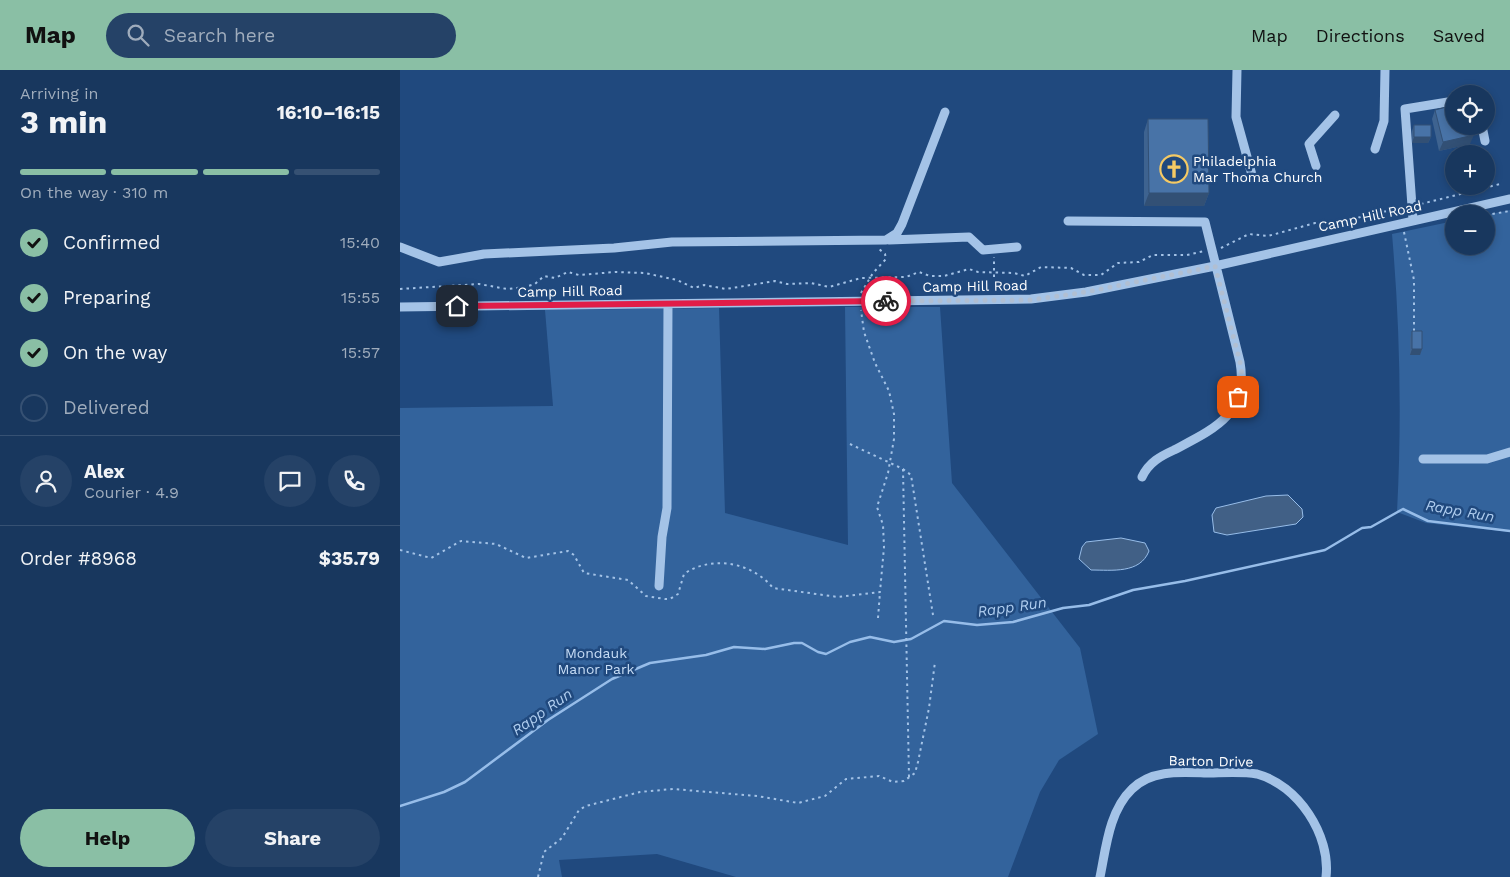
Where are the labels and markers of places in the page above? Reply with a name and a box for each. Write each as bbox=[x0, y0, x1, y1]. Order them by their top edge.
place label: Philadelphia Mar Thoma Church bbox=[1193, 153, 1322, 185]
church icon: Philadelphia Mar Thoma Church bbox=[1159, 154, 1189, 184]
pin bbox=[436, 285, 478, 327]
pin bbox=[1217, 376, 1259, 418]

